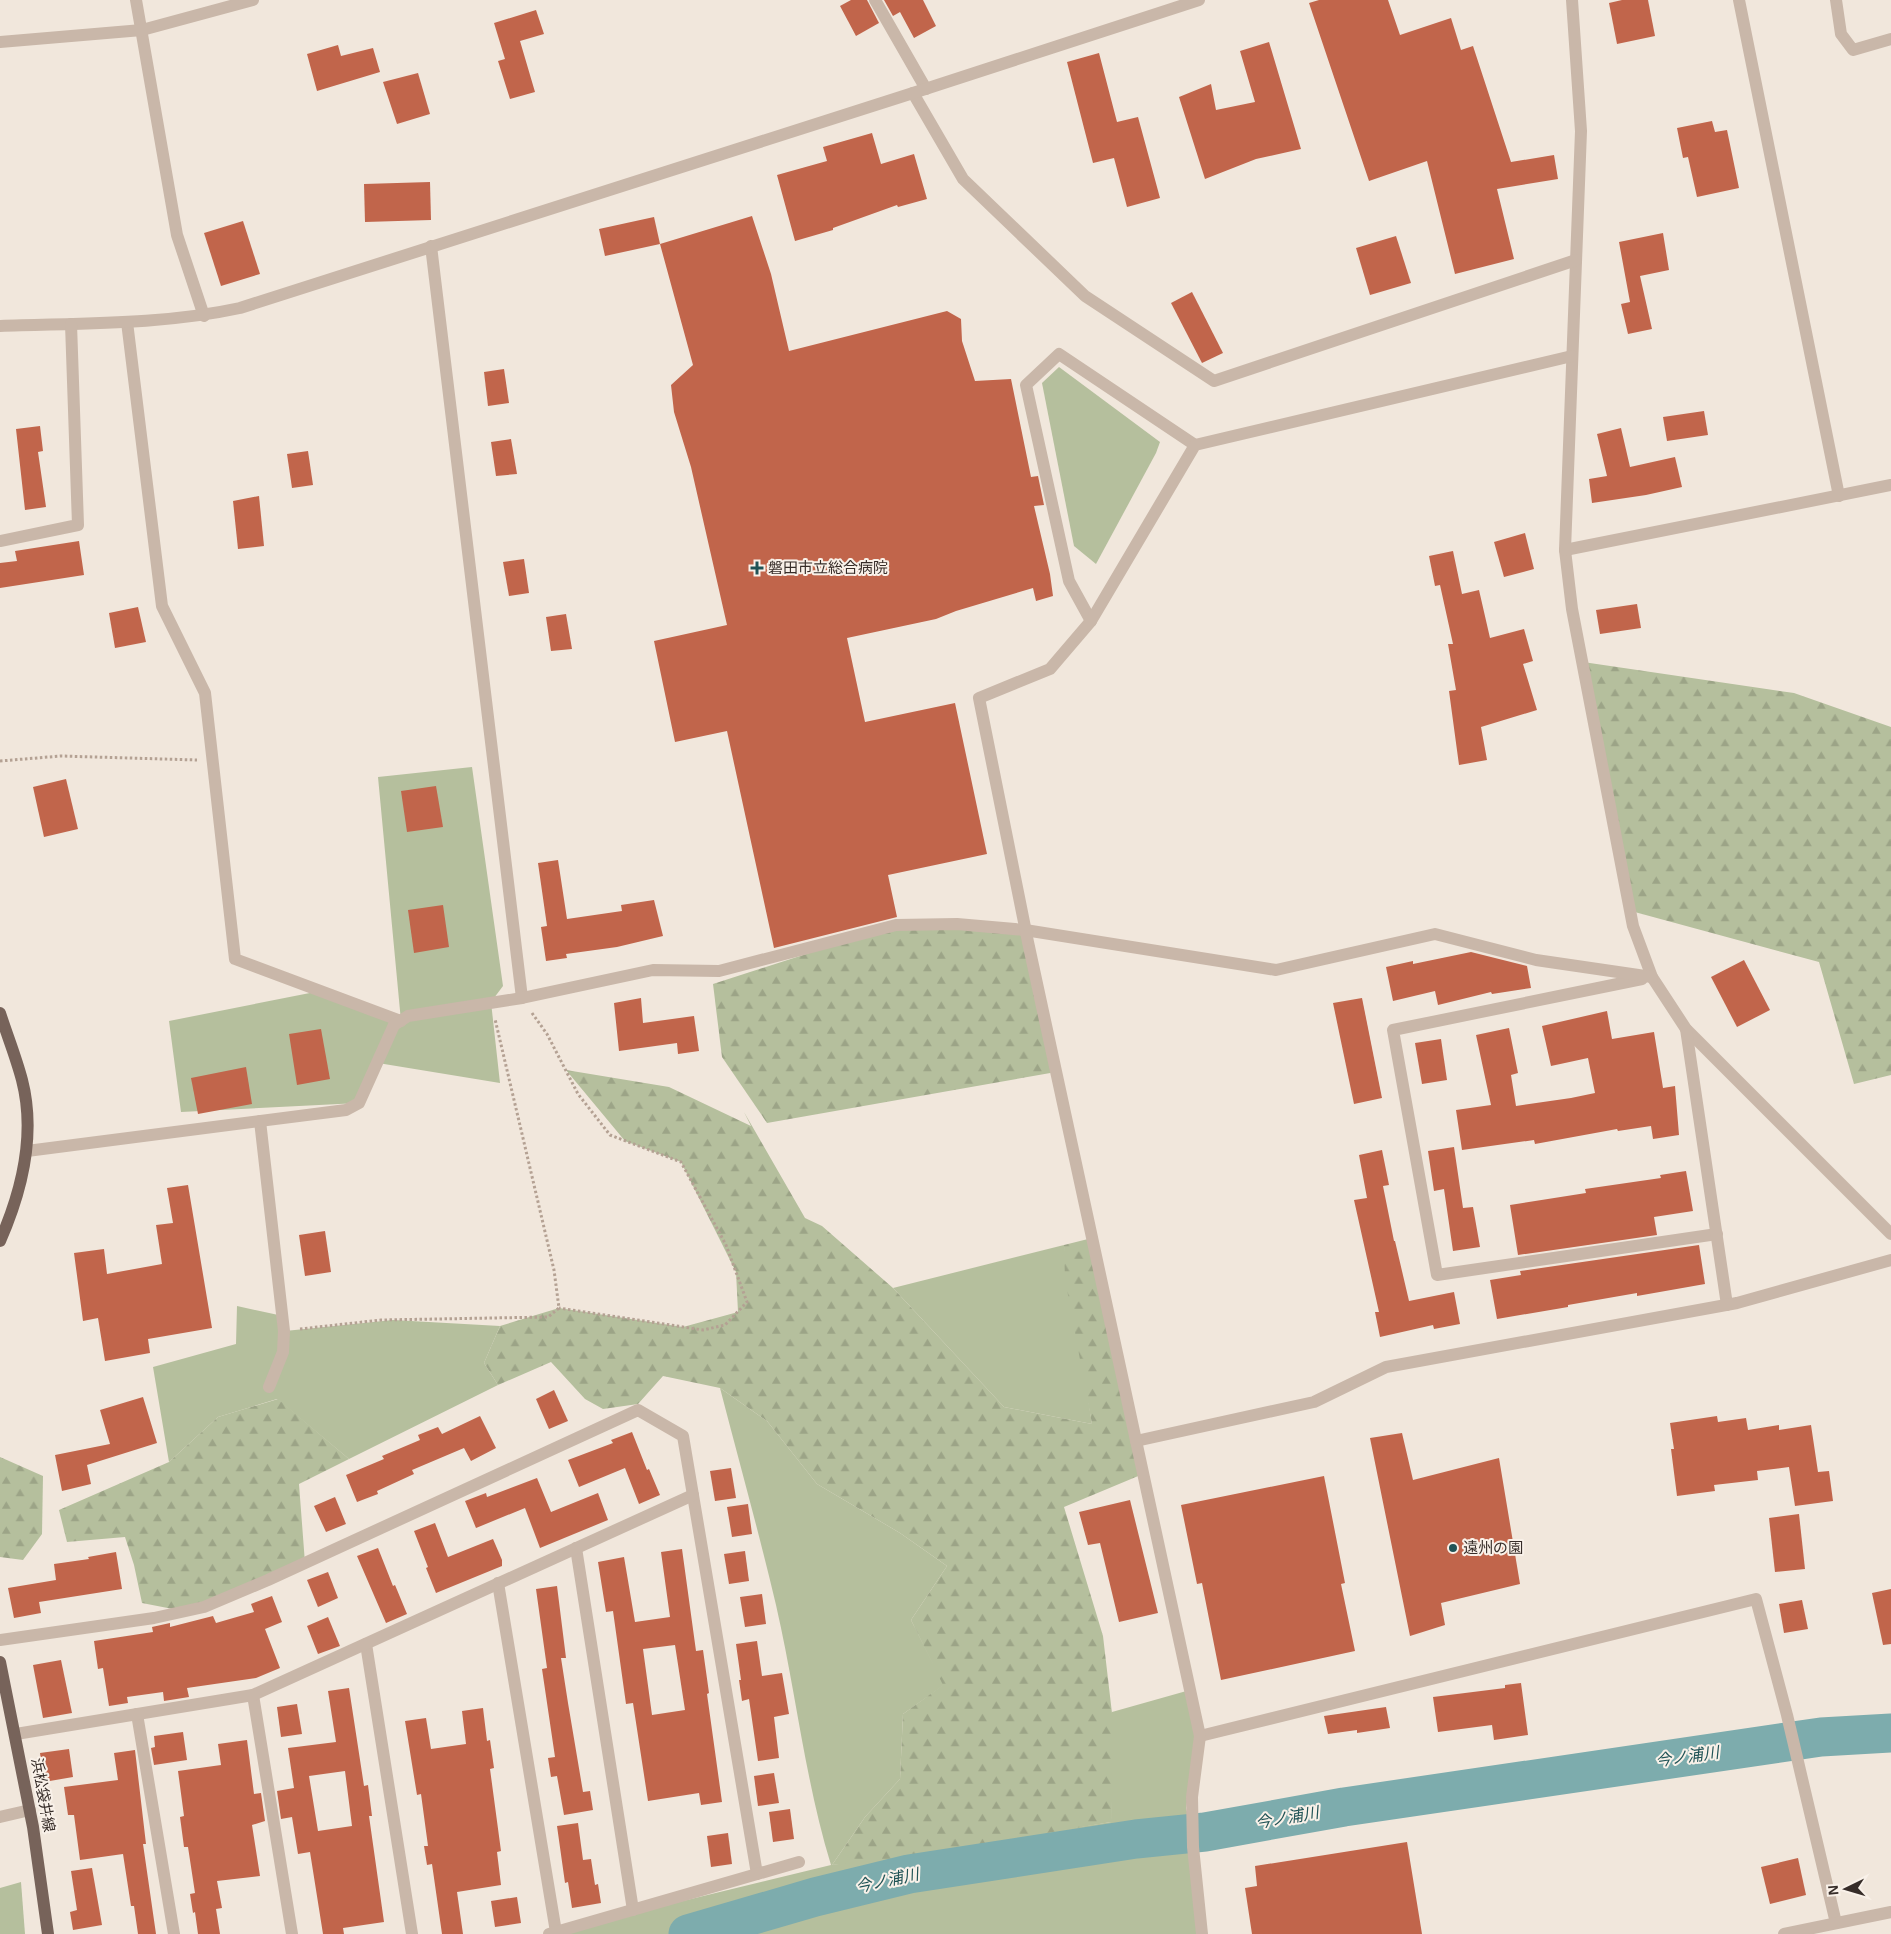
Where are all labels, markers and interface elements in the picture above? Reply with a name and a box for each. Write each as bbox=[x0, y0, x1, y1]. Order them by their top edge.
place label: 磐田市立総合病院 bbox=[768, 559, 888, 576]
marker: 磐田市立総合病院 bbox=[750, 561, 764, 575]
place label: 遠州の園 bbox=[1463, 1539, 1523, 1556]
marker: 遠州の園 bbox=[1447, 1542, 1459, 1554]
water label: 今ノ浦川 bbox=[1654, 1743, 1722, 1769]
street label: 浜松袋井線 bbox=[29, 1756, 58, 1833]
water label: 今ノ浦川 bbox=[1254, 1803, 1322, 1831]
north arrow bbox=[1821, 1864, 1871, 1914]
water label: 今ノ浦川 bbox=[854, 1865, 922, 1895]
text: N bbox=[1825, 1884, 1841, 1896]

